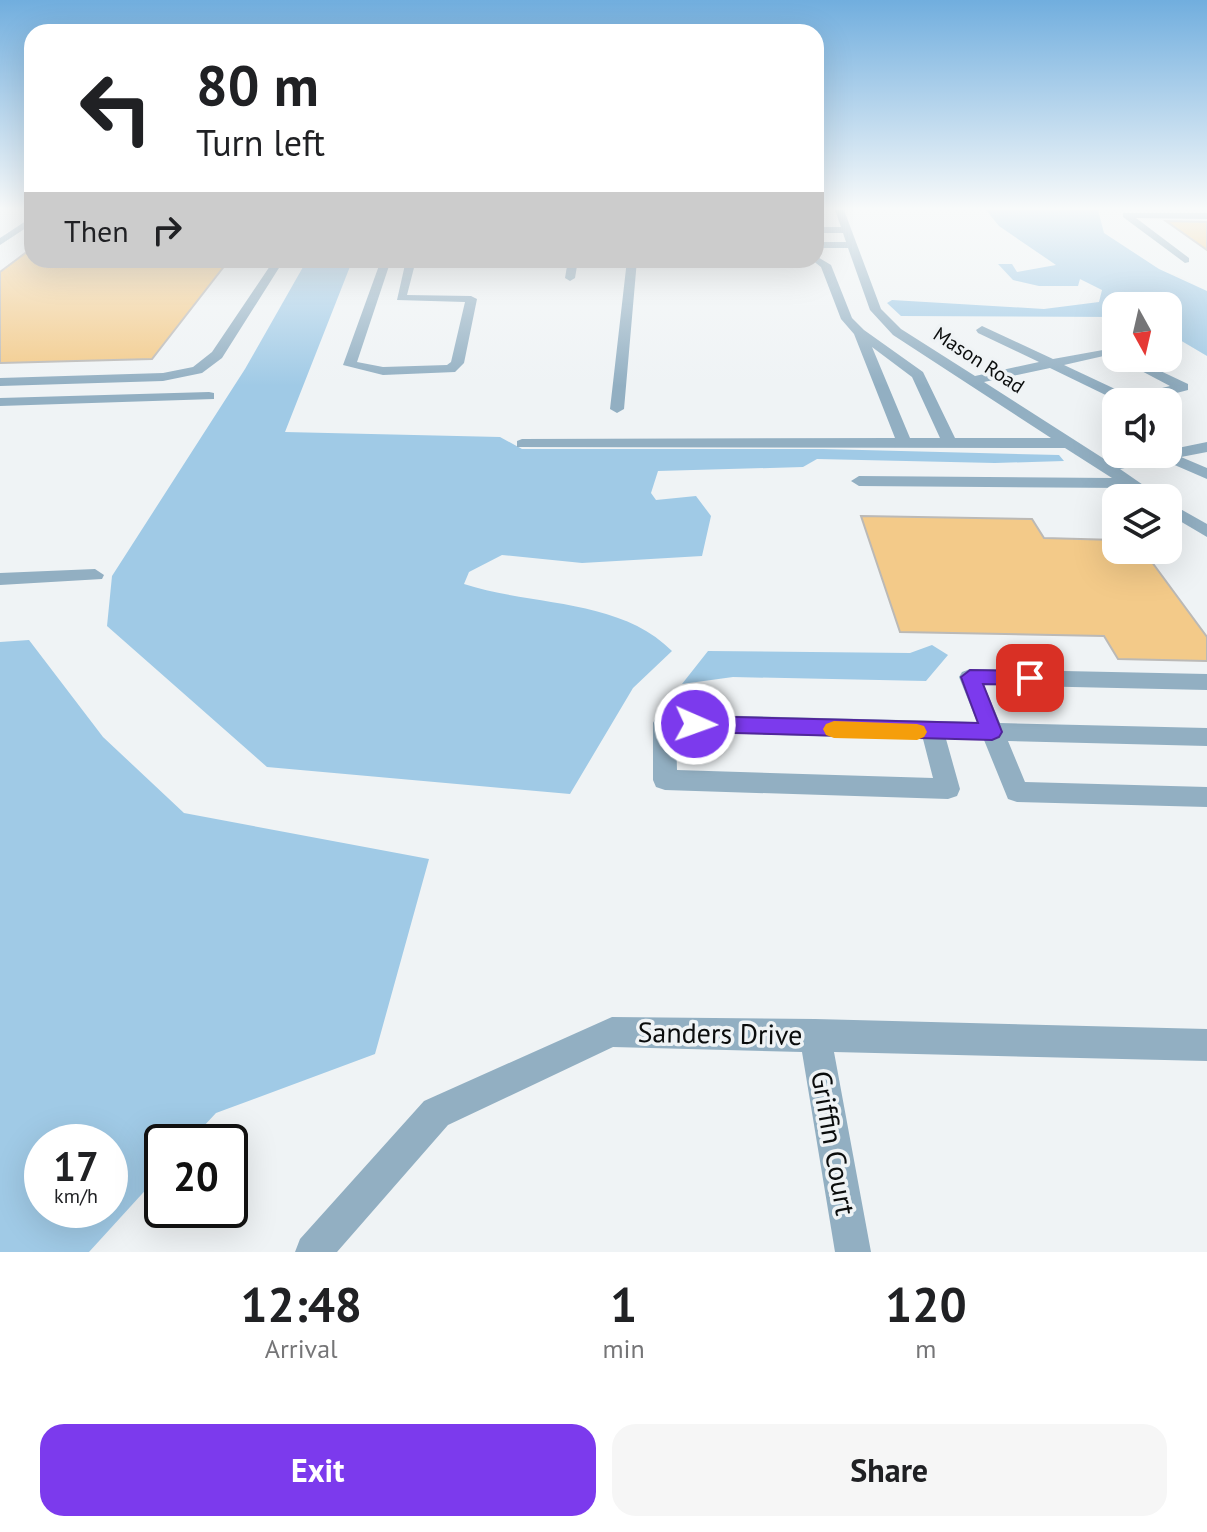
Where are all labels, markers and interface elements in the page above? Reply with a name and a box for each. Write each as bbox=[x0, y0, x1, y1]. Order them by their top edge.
text: 80 m bbox=[196, 49, 319, 121]
icon: left bbox=[64, 56, 168, 160]
text: Turn left bbox=[196, 119, 325, 166]
icon: right bbox=[145, 208, 189, 252]
text: Then bbox=[64, 211, 129, 250]
north arrow bbox=[1102, 292, 1182, 372]
map controls bbox=[1102, 292, 1182, 564]
street label: Mason Road bbox=[929, 321, 1029, 399]
button: sound bbox=[1102, 388, 1182, 468]
button: layers bbox=[1102, 484, 1182, 564]
pin bbox=[996, 644, 1064, 712]
icon: arrive bbox=[1008, 656, 1052, 700]
position arrow bbox=[653, 682, 737, 766]
street label: Sanders Drive bbox=[637, 1013, 803, 1053]
street label: Griffin Court bbox=[803, 1068, 865, 1219]
speed limit sign: 20 bbox=[144, 1124, 248, 1228]
text: 17 bbox=[53, 1140, 99, 1192]
text: km/h bbox=[54, 1183, 98, 1209]
text: 12:48 bbox=[240, 1273, 362, 1335]
text: 1 bbox=[610, 1273, 637, 1335]
text: 120 bbox=[885, 1273, 967, 1335]
text: Arrival bbox=[265, 1332, 338, 1365]
text: min bbox=[602, 1332, 645, 1365]
text: m bbox=[915, 1332, 936, 1365]
button: Exit bbox=[40, 1424, 596, 1516]
button: Share bbox=[612, 1424, 1167, 1516]

